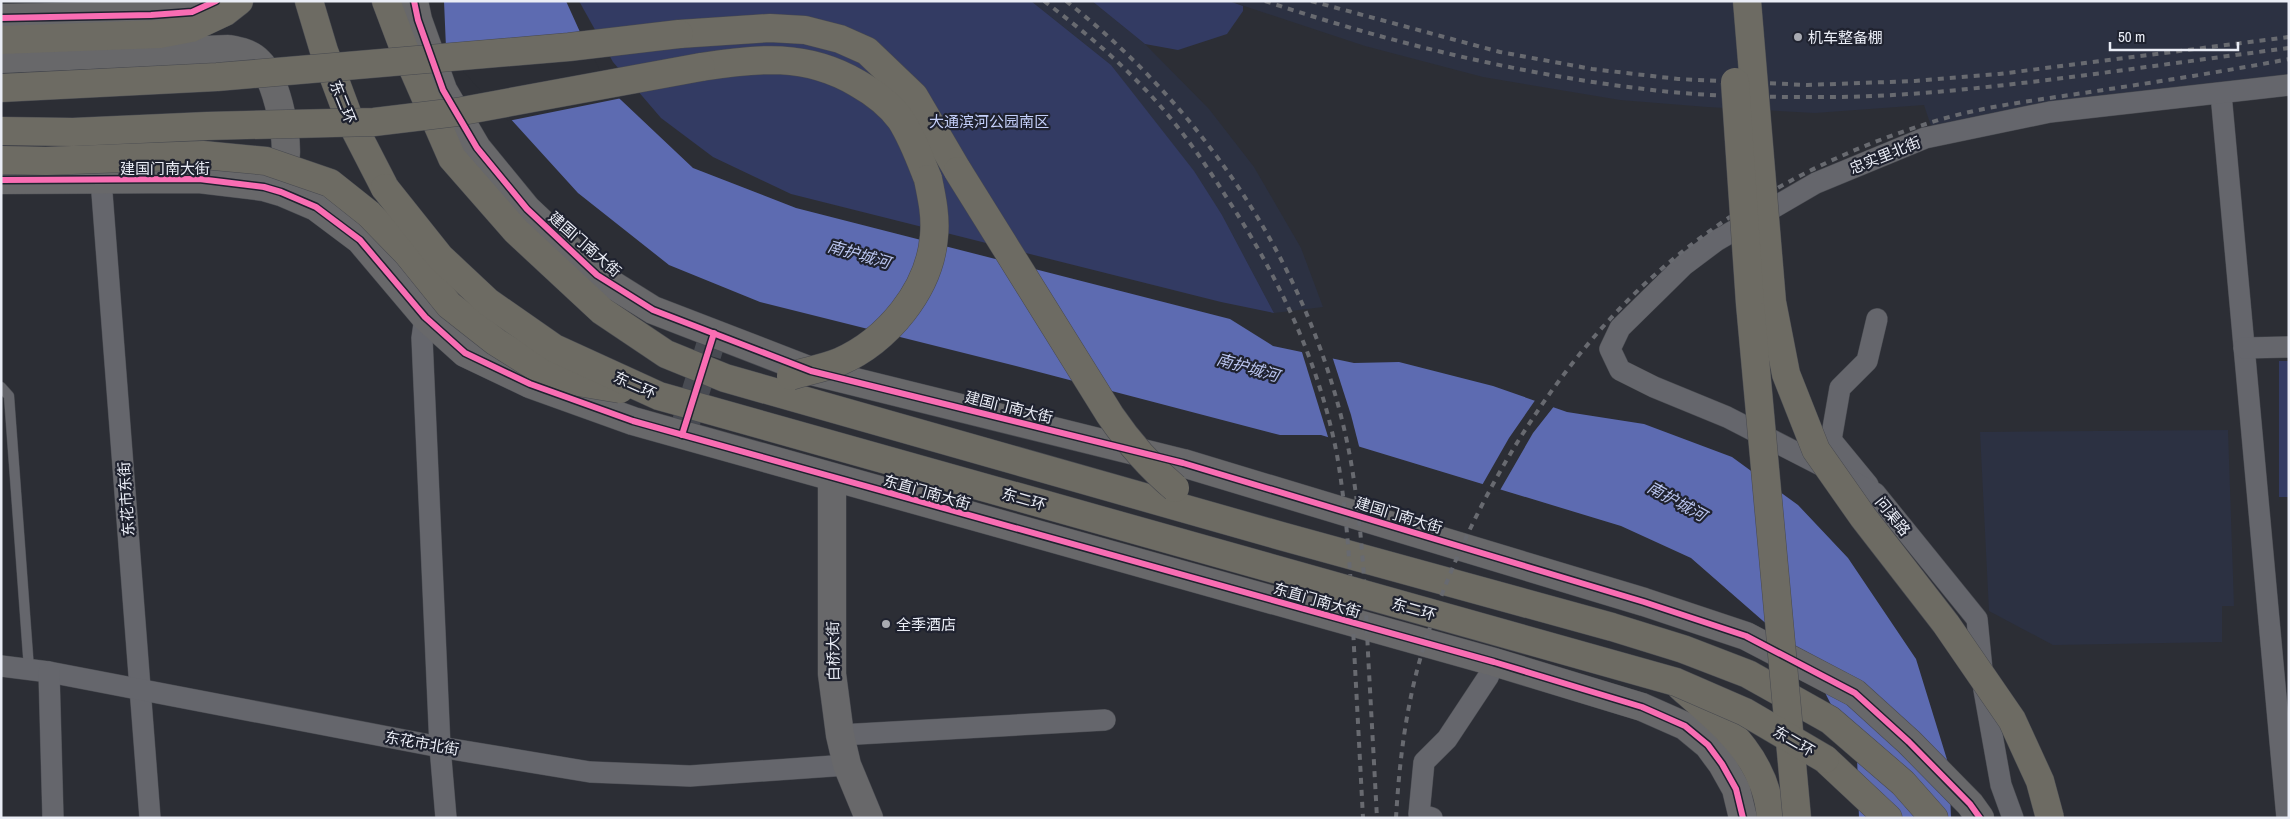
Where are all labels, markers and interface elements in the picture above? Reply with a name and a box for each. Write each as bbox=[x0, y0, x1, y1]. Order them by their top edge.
scale bar bbox=[2110, 20, 2238, 52]
text: 50 m bbox=[2118, 26, 2145, 47]
place label: 机车整备棚 bbox=[1808, 27, 1883, 48]
marker: 机车整备棚 bbox=[1792, 31, 1804, 43]
street label: 东二环 bbox=[325, 77, 361, 127]
park label: 大通滨河公园南区 bbox=[929, 111, 1049, 132]
street label: 忠实里北街 bbox=[1846, 131, 1924, 179]
street label: 建国门南大街 bbox=[120, 158, 210, 179]
street label: 建国门南大街 bbox=[544, 207, 626, 281]
water label: 南护城河 bbox=[825, 235, 896, 274]
water label: 南护城河 bbox=[1214, 348, 1285, 387]
street label: 东二环 bbox=[610, 366, 660, 404]
street label: 建国门南大街 bbox=[963, 386, 1055, 428]
street label: 东花市东街 bbox=[113, 461, 139, 537]
street label: 东直门南大街 bbox=[881, 470, 973, 514]
water label: 南护城河 bbox=[1644, 476, 1713, 528]
street label: 东二环 bbox=[999, 483, 1049, 515]
street label: 建国门南大街 bbox=[1353, 492, 1445, 538]
street label: 问渠路 bbox=[1871, 492, 1915, 540]
street label: 东直门南大街 bbox=[1271, 578, 1363, 622]
street label: 东二环 bbox=[1389, 593, 1439, 625]
place label: 全季酒店 bbox=[896, 614, 956, 635]
marker: 全季酒店 bbox=[880, 618, 892, 630]
street label: 白桥大街 bbox=[822, 621, 844, 681]
street label: 东二环 bbox=[1769, 721, 1819, 761]
street label: 东花市北街 bbox=[383, 726, 461, 760]

